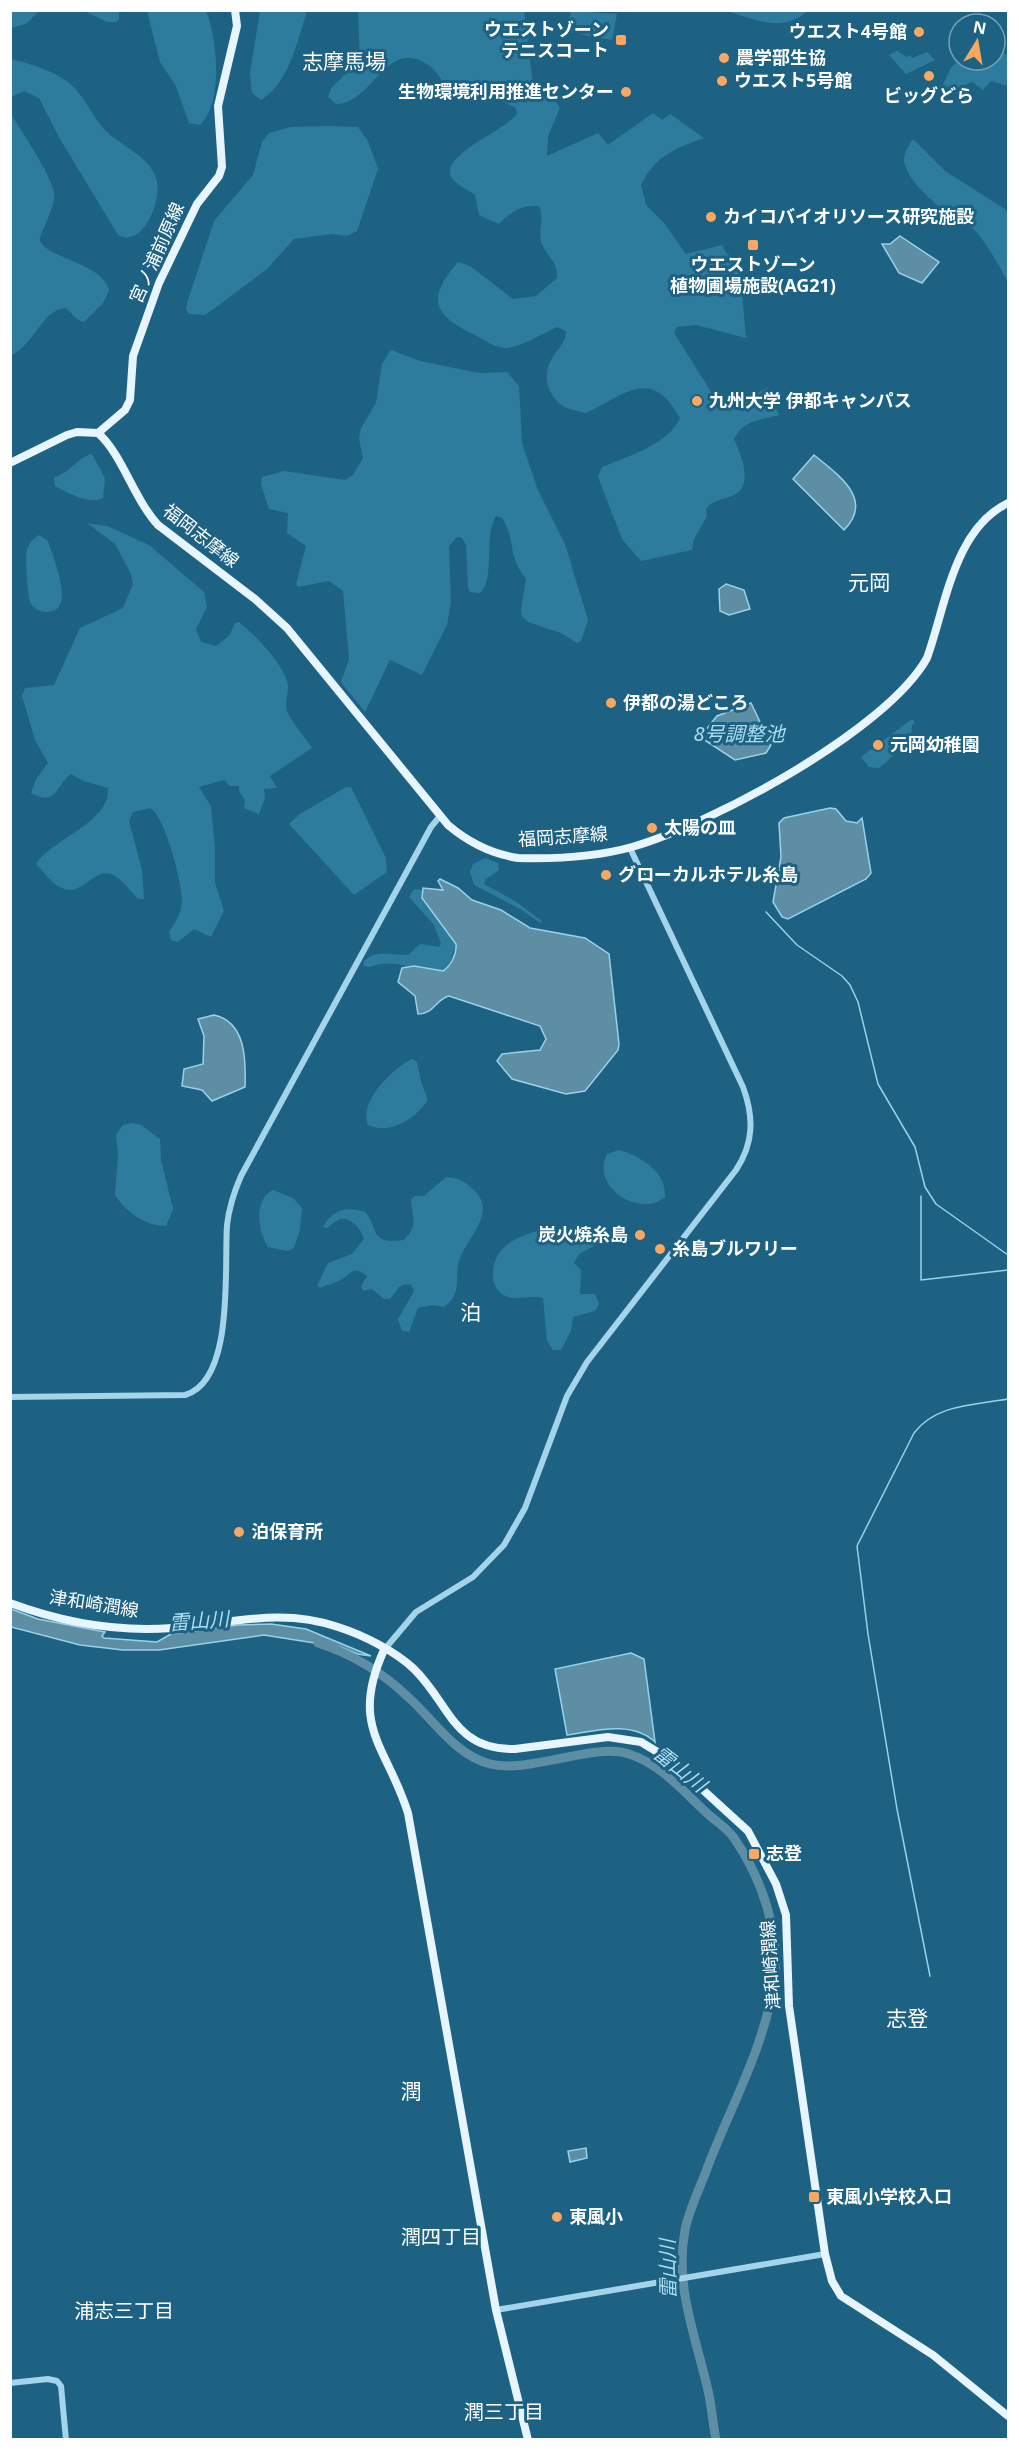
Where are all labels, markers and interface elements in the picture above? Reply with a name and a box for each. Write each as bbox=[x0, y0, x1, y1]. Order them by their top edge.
north arrow bbox=[947, 12, 1007, 72]
text: N bbox=[971, 15, 988, 39]
place label: ウエストゾーン テニスコート bbox=[484, 17, 609, 62]
place label: ウエスト4号館 bbox=[789, 19, 907, 43]
marker: ウエスト4号館 bbox=[912, 25, 926, 39]
marker: ウエストゾーン テニスコート bbox=[614, 33, 628, 47]
place label: 農学部生協 bbox=[736, 45, 826, 69]
district label: 志摩馬場 bbox=[302, 47, 386, 75]
marker: 農学部生協 bbox=[717, 51, 731, 65]
place label: ウエスト5号館 bbox=[734, 68, 852, 92]
marker: ビッグどら bbox=[922, 69, 936, 83]
marker: ウエスト5号館 bbox=[715, 74, 729, 88]
place label: 生物環境利用推進センター bbox=[398, 79, 614, 103]
place label: ビッグどら bbox=[884, 83, 974, 107]
marker: 生物環境利用推進センター bbox=[619, 85, 633, 99]
street label: 宮ノ浦前原線 bbox=[123, 198, 189, 307]
place label: カイコバイオリソース研究施設 bbox=[723, 204, 974, 228]
marker: カイコバイオリソース研究施設 bbox=[704, 210, 718, 224]
marker: ウエストゾーン 植物圃場施設(AG21) bbox=[746, 238, 760, 252]
place label: ウエストゾーン 植物圃場施設(AG21) bbox=[670, 252, 836, 297]
place label: 九州大学 伊都キャンパス bbox=[709, 388, 912, 412]
marker: 九州大学 伊都キャンパス bbox=[690, 394, 704, 408]
street label: 福岡志摩線 bbox=[159, 498, 244, 572]
district label: 元岡 bbox=[848, 568, 890, 596]
place label: 伊都の湯どころ bbox=[623, 690, 748, 714]
marker: 伊都の湯どころ bbox=[604, 696, 618, 710]
water label: 8号調整池 bbox=[693, 720, 787, 747]
place label: 元岡幼稚園 bbox=[890, 732, 980, 756]
marker: 元岡幼稚園 bbox=[871, 738, 885, 752]
place label: 太陽の皿 bbox=[664, 815, 736, 839]
street label: 福岡志摩線 bbox=[517, 821, 609, 851]
marker: 太陽の皿 bbox=[645, 821, 659, 835]
place label: グローカルホテル糸島 bbox=[618, 862, 798, 886]
marker: グローカルホテル糸島 bbox=[599, 868, 613, 882]
place label: 炭火焼糸島 bbox=[538, 1222, 628, 1246]
marker: 炭火焼糸島 bbox=[633, 1228, 647, 1242]
place label: 糸島ブルワリー bbox=[672, 1236, 798, 1260]
marker: 糸島ブルワリー bbox=[653, 1242, 667, 1256]
district label: 泊 bbox=[461, 1298, 482, 1326]
place label: 泊保育所 bbox=[251, 1519, 323, 1543]
marker: 泊保育所 bbox=[232, 1525, 246, 1539]
street label: 津和崎潤線 bbox=[48, 1584, 140, 1622]
water label: 雷山川 bbox=[168, 1605, 232, 1636]
water label: 雷山川 bbox=[648, 1739, 714, 1799]
place label: 志登 bbox=[766, 1841, 802, 1865]
marker: 志登 bbox=[747, 1847, 761, 1861]
street label: 津和崎潤線 bbox=[755, 1919, 785, 2011]
district label: 志登 bbox=[886, 2004, 928, 2032]
district label: 潤 bbox=[401, 2077, 422, 2105]
place label: 東風小学校入口 bbox=[826, 2184, 952, 2208]
marker: 東風小学校入口 bbox=[807, 2190, 821, 2204]
place label: 東風小 bbox=[569, 2204, 623, 2228]
marker: 東風小 bbox=[550, 2210, 564, 2224]
district label: 潤四丁目 bbox=[401, 2223, 481, 2250]
water label: 雷山川 bbox=[653, 2237, 682, 2299]
district label: 浦志三丁目 bbox=[74, 2297, 174, 2324]
district label: 潤三丁目 bbox=[464, 2398, 544, 2425]

